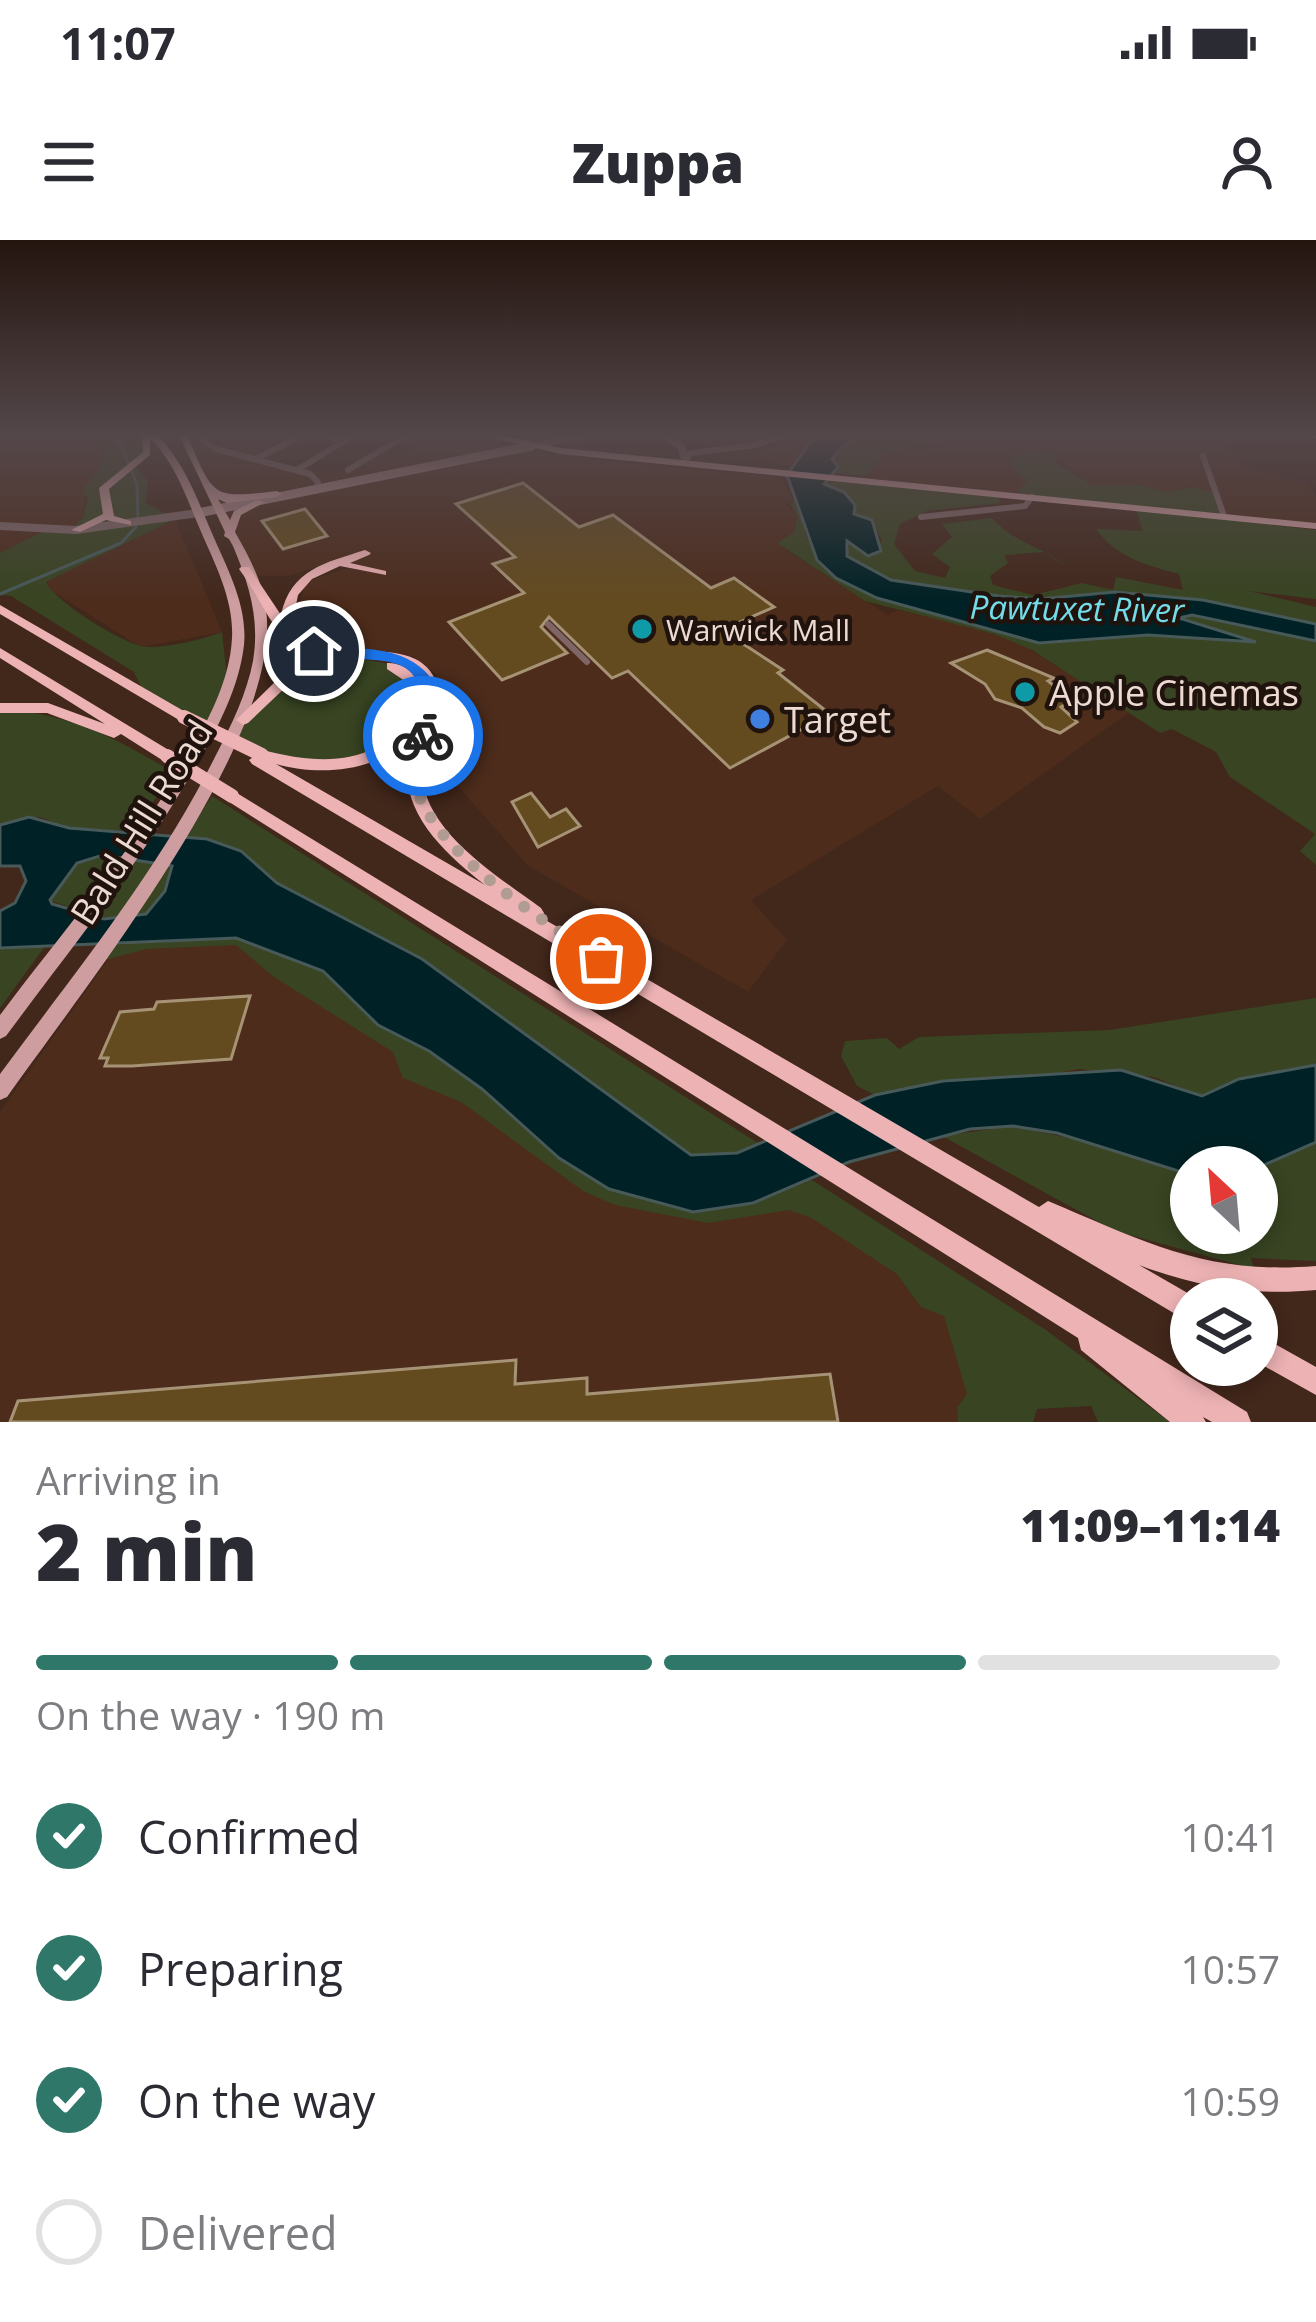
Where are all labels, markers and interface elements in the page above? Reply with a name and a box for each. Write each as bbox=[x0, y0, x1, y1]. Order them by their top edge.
text: 11:07 bbox=[60, 12, 176, 73]
text: Zuppa bbox=[572, 125, 744, 199]
icon: menu bbox=[36, 129, 102, 195]
icon: person bbox=[1214, 129, 1280, 195]
water label: Pawtuxet River bbox=[969, 584, 1187, 632]
pin bbox=[263, 600, 365, 702]
place label: Warwick Mall bbox=[666, 609, 850, 650]
marker: Warwick Mall bbox=[629, 616, 655, 642]
icon: home bbox=[281, 618, 347, 684]
place label: Apple Cinemas bbox=[1049, 668, 1299, 717]
courier bbox=[363, 676, 483, 796]
marker: Apple Cinemas bbox=[1012, 679, 1038, 705]
place label: Target bbox=[784, 695, 891, 744]
icon: bike bbox=[390, 703, 456, 769]
marker: Target bbox=[747, 706, 773, 732]
street label: Bald Hill Road bbox=[59, 710, 223, 934]
pin bbox=[550, 908, 652, 1010]
icon: bag bbox=[568, 926, 634, 992]
north arrow bbox=[1170, 1146, 1278, 1254]
map controls bbox=[1170, 1146, 1278, 1386]
button: layers bbox=[1170, 1278, 1278, 1386]
text: Arriving in bbox=[36, 1453, 221, 1506]
text: 11:09–11:14 bbox=[1021, 1494, 1280, 1555]
text: 2 min bbox=[36, 1498, 258, 1604]
text: On the way · 190 m bbox=[36, 1688, 385, 1741]
icon: check bbox=[36, 1803, 102, 1869]
text: Confirmed bbox=[138, 1806, 360, 1867]
text: 10:41 bbox=[1181, 1810, 1280, 1863]
icon: check bbox=[36, 1935, 102, 2001]
text: Preparing bbox=[138, 1938, 343, 1999]
text: 10:57 bbox=[1181, 1942, 1280, 1995]
icon: check bbox=[36, 2067, 102, 2133]
text: On the way bbox=[138, 2070, 375, 2131]
text: 10:59 bbox=[1181, 2074, 1280, 2127]
text: Delivered bbox=[138, 2202, 338, 2263]

